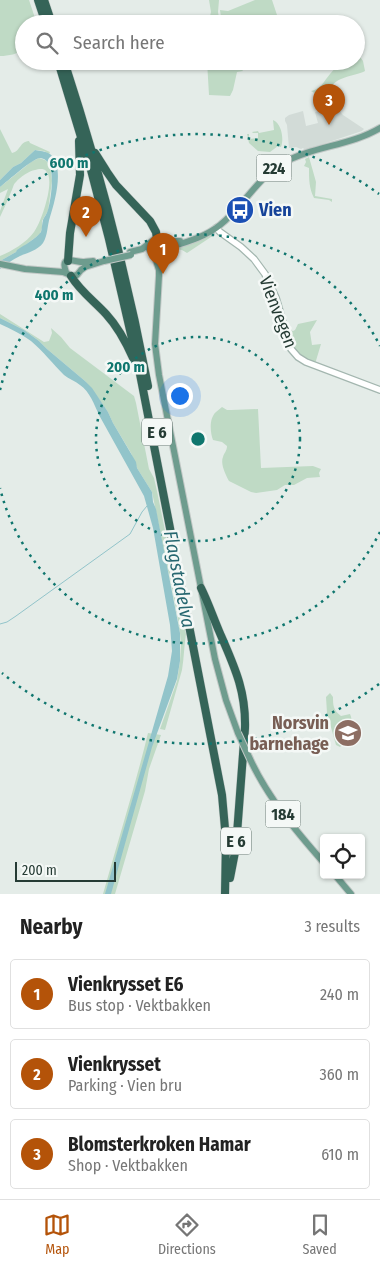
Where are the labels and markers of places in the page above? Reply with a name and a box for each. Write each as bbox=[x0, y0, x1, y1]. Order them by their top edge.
pin: 3 bbox=[313, 84, 345, 125]
bus stop icon: Vien bbox=[225, 195, 255, 225]
pin: 2 bbox=[70, 196, 102, 237]
place label: Vien bbox=[258, 199, 292, 221]
pin: 1 bbox=[147, 233, 179, 274]
centre of rings bbox=[189, 430, 207, 448]
place label: Norsvin barnehage bbox=[249, 712, 329, 755]
school or university icon: Norsvin barnehage bbox=[333, 718, 363, 748]

